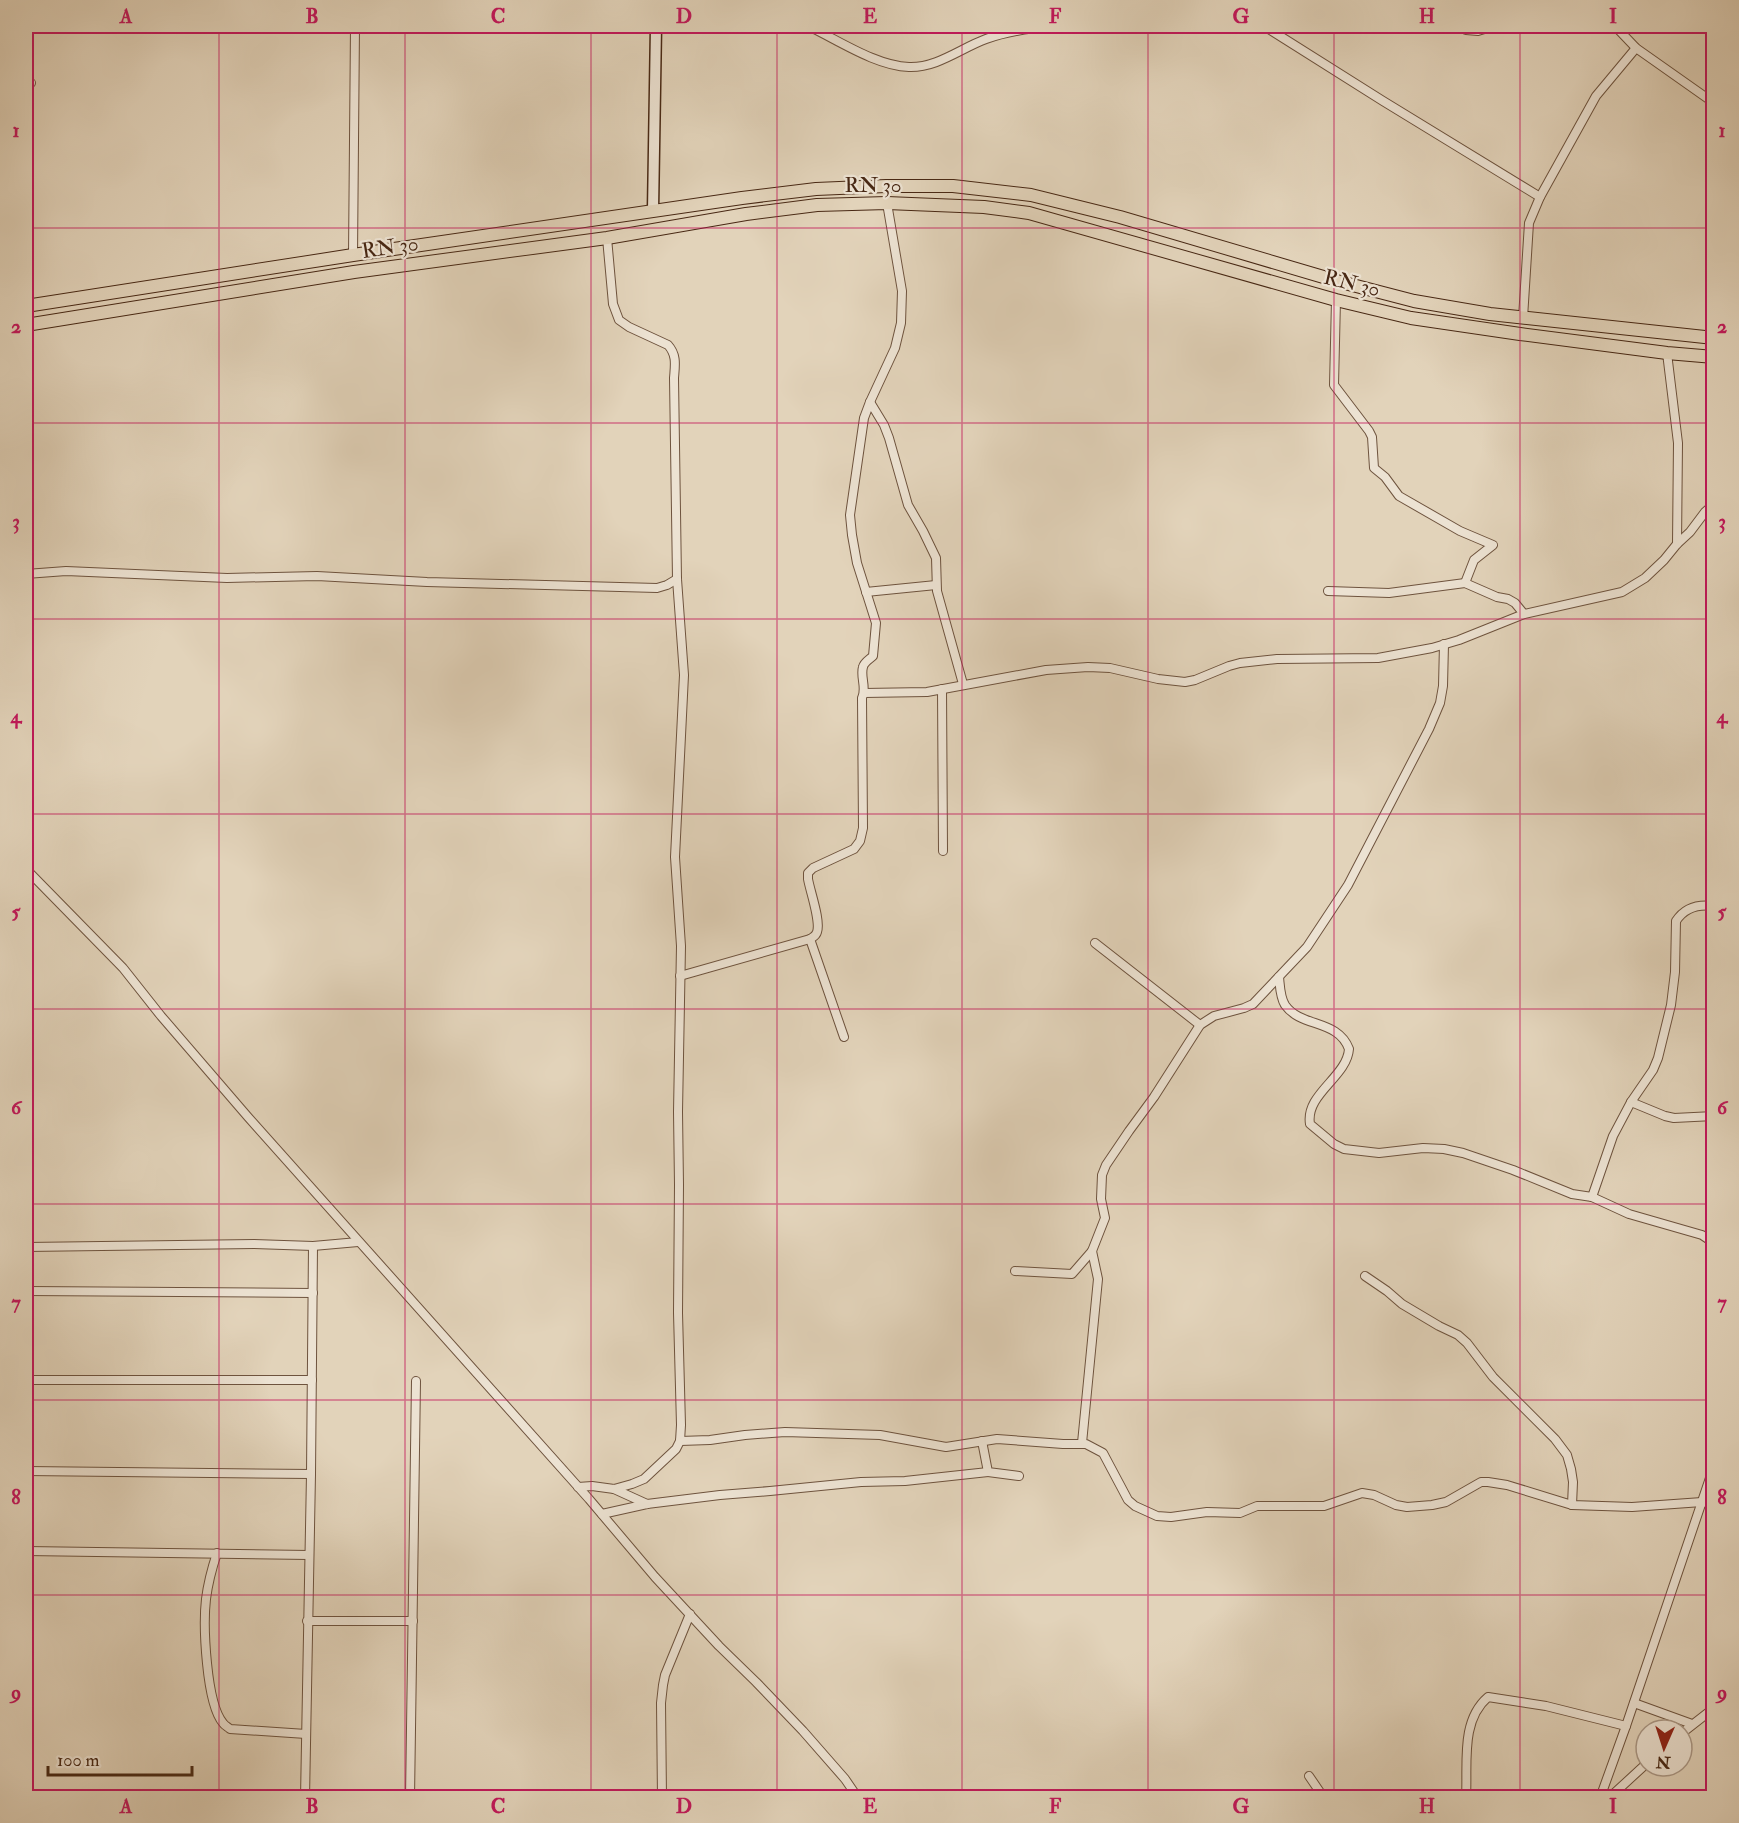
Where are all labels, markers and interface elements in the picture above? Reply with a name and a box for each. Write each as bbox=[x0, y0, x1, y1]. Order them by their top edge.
text: A bbox=[119, 4, 133, 29]
text: B bbox=[305, 4, 319, 29]
text: C bbox=[491, 4, 505, 29]
text: D bbox=[676, 4, 692, 29]
text: E bbox=[863, 4, 878, 29]
text: F bbox=[1049, 4, 1062, 29]
text: G bbox=[1233, 4, 1250, 29]
text: H bbox=[1419, 4, 1435, 29]
text: I bbox=[1609, 4, 1617, 29]
text: 1 bbox=[12, 118, 20, 143]
text: 1 bbox=[1718, 118, 1726, 143]
street label: RN 30 bbox=[844, 172, 902, 199]
street label: RN 30 bbox=[360, 230, 420, 265]
street label: RN 30 bbox=[1321, 263, 1383, 303]
text: 2 bbox=[11, 314, 21, 339]
text: 2 bbox=[1717, 314, 1727, 339]
text: 3 bbox=[12, 509, 20, 534]
text: 3 bbox=[1718, 509, 1726, 534]
text: 4 bbox=[10, 704, 23, 729]
text: 4 bbox=[1716, 704, 1729, 729]
text: 5 bbox=[12, 899, 22, 924]
text: 5 bbox=[1718, 899, 1728, 924]
text: 6 bbox=[11, 1095, 23, 1120]
text: 6 bbox=[1717, 1095, 1729, 1120]
text: 7 bbox=[11, 1290, 21, 1315]
text: 7 bbox=[1717, 1290, 1727, 1315]
text: 8 bbox=[11, 1485, 21, 1510]
text: 8 bbox=[1717, 1485, 1727, 1510]
text: 9 bbox=[9, 1680, 21, 1705]
text: 9 bbox=[1715, 1680, 1727, 1705]
north arrow bbox=[1634, 1718, 1694, 1778]
scale bar bbox=[48, 1739, 192, 1777]
text: 100 m bbox=[57, 1749, 100, 1772]
text: N bbox=[1655, 1752, 1672, 1772]
text: A bbox=[119, 1794, 133, 1819]
text: B bbox=[305, 1794, 319, 1819]
text: C bbox=[491, 1794, 505, 1819]
text: D bbox=[676, 1794, 692, 1819]
text: E bbox=[863, 1794, 878, 1819]
text: F bbox=[1049, 1794, 1062, 1819]
text: G bbox=[1233, 1794, 1250, 1819]
text: H bbox=[1419, 1794, 1435, 1819]
text: I bbox=[1609, 1794, 1617, 1819]

